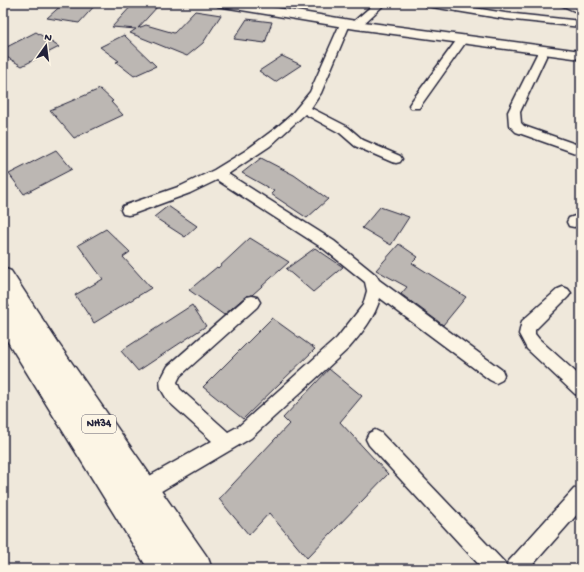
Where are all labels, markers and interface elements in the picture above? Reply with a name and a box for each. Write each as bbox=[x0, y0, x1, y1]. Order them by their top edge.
north arrow bbox=[26, 26, 66, 66]
text: N bbox=[43, 32, 53, 45]
road number: NH34 bbox=[82, 415, 116, 433]

